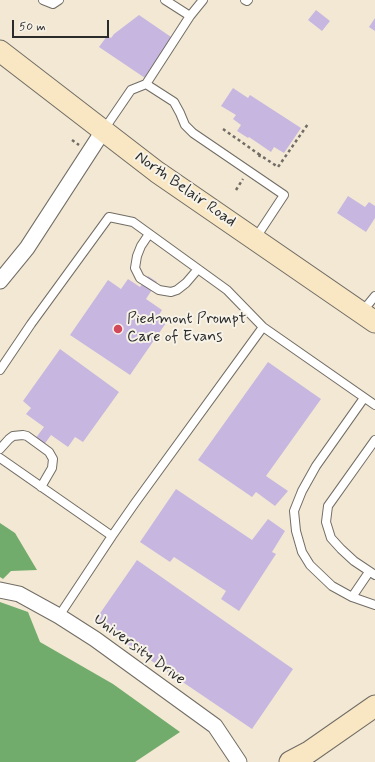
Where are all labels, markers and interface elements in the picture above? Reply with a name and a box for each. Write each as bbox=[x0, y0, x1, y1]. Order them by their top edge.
scale bar bbox=[14, 12, 111, 38]
text: 50 m bbox=[19, 19, 46, 35]
street label: North Belair Road bbox=[131, 148, 239, 232]
place label: Piedmont Prompt Care of Evans bbox=[127, 310, 246, 348]
marker: Piedmont Prompt Care of Evans bbox=[112, 323, 124, 335]
street label: University Drive bbox=[89, 610, 189, 690]

